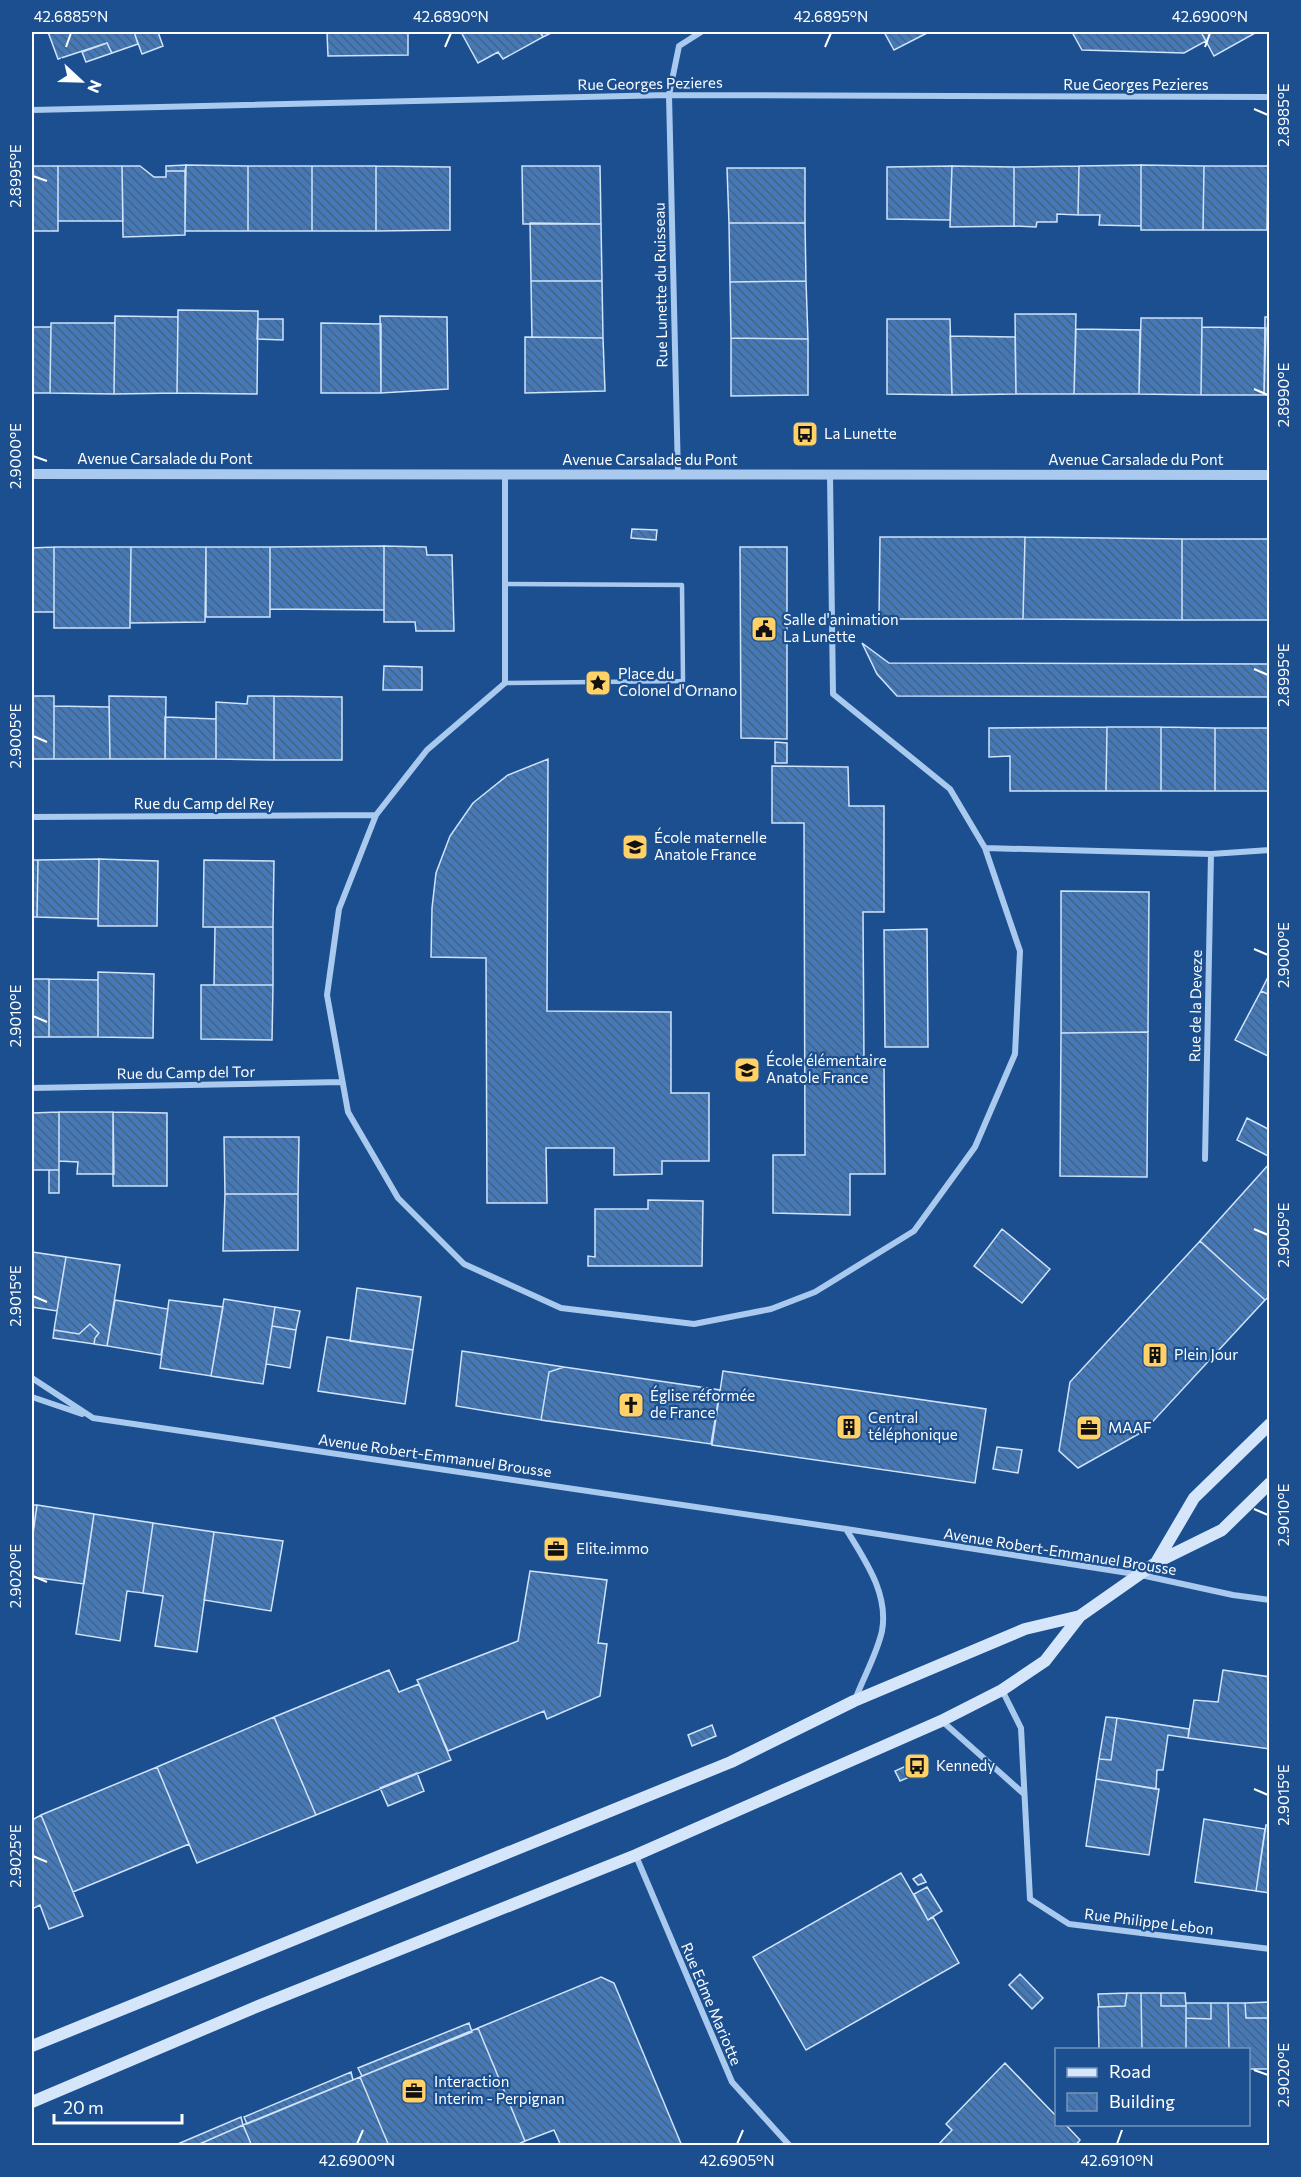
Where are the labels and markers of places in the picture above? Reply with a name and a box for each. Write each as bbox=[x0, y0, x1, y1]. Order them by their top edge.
bus stop icon: La Lunette bbox=[790, 419, 820, 449]
place label: La Lunette bbox=[824, 424, 897, 442]
place label: Salle d'animation La Lunette bbox=[783, 610, 899, 645]
public building icon: Salle d'animation La Lunette bbox=[749, 614, 779, 644]
place label: Place du Colonel d'Ornano bbox=[618, 664, 737, 699]
place icon: Place du Colonel d'Ornano bbox=[583, 668, 613, 698]
place label: École maternelle Anatole France bbox=[654, 827, 767, 863]
school or university icon: École maternelle Anatole France bbox=[620, 832, 650, 862]
place label: École élémentaire Anatole France bbox=[766, 1050, 887, 1086]
school or university icon: École élémentaire Anatole France bbox=[732, 1055, 762, 1085]
building icon: Plein Jour bbox=[1140, 1340, 1170, 1370]
place label: Plein Jour bbox=[1174, 1345, 1238, 1363]
place label: Église réformée de France bbox=[650, 1385, 755, 1421]
church icon: Église réformée de France bbox=[616, 1390, 646, 1420]
place label: Central téléphonique bbox=[868, 1408, 958, 1443]
building icon: Central téléphonique bbox=[834, 1412, 864, 1442]
office icon: MAAF bbox=[1074, 1413, 1104, 1443]
place label: MAAF bbox=[1108, 1418, 1152, 1436]
office icon: Elite.immo bbox=[541, 1534, 571, 1564]
place label: Elite.immo bbox=[576, 1539, 649, 1557]
bus stop icon: Kennedy bbox=[902, 1751, 932, 1781]
place label: Kennedy bbox=[936, 1756, 995, 1774]
place label: Interaction Interim - Perpignan bbox=[434, 2072, 565, 2107]
office icon: Interaction Interim - Perpignan bbox=[399, 2076, 429, 2106]

